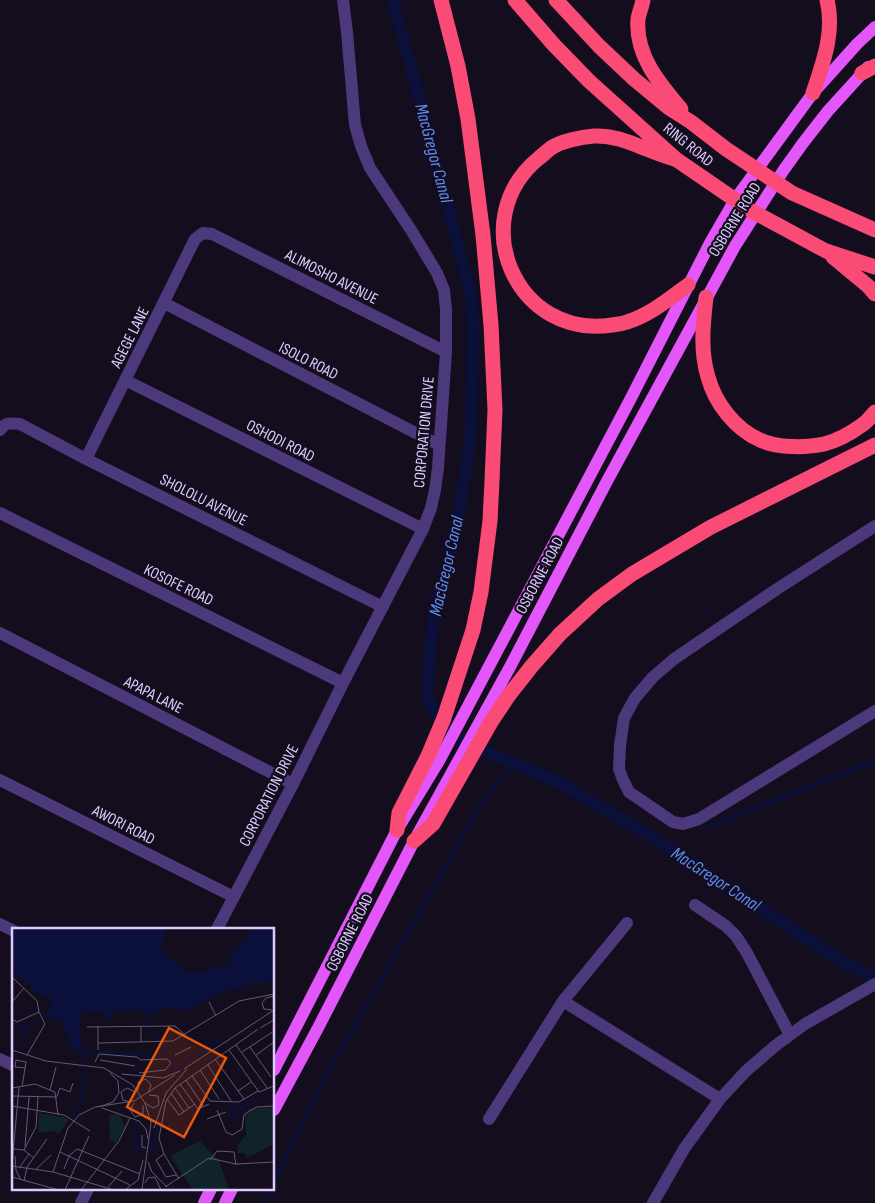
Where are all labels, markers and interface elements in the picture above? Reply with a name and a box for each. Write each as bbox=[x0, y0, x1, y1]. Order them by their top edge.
water label: MacGregor Canal bbox=[410, 101, 457, 206]
street label: RING ROAD bbox=[659, 119, 717, 171]
street label: OSBORNE ROAD bbox=[705, 179, 766, 261]
street label: ALIMOSHO AVENUE bbox=[281, 245, 381, 309]
street label: AGEGE LANE bbox=[106, 304, 154, 372]
street label: ISOLO ROAD bbox=[276, 338, 341, 384]
street label: CORPORATION DRIVE bbox=[410, 376, 439, 489]
street label: OSHODI ROAD bbox=[243, 416, 318, 467]
street label: SHOLOLU AVENUE bbox=[157, 470, 250, 530]
water label: MacGregor Canal bbox=[425, 513, 468, 618]
street label: OSBORNE ROAD bbox=[512, 534, 569, 617]
street label: KOSOFE ROAD bbox=[141, 560, 216, 610]
street label: APAPA LANE bbox=[120, 672, 186, 718]
street label: CORPORATION DRIVE bbox=[236, 742, 303, 850]
street label: AWORI ROAD bbox=[88, 801, 158, 849]
water label: MacGregor Canal bbox=[667, 843, 765, 916]
street label: OSBORNE ROAD bbox=[323, 891, 378, 974]
inset map bbox=[12, 928, 275, 1190]

